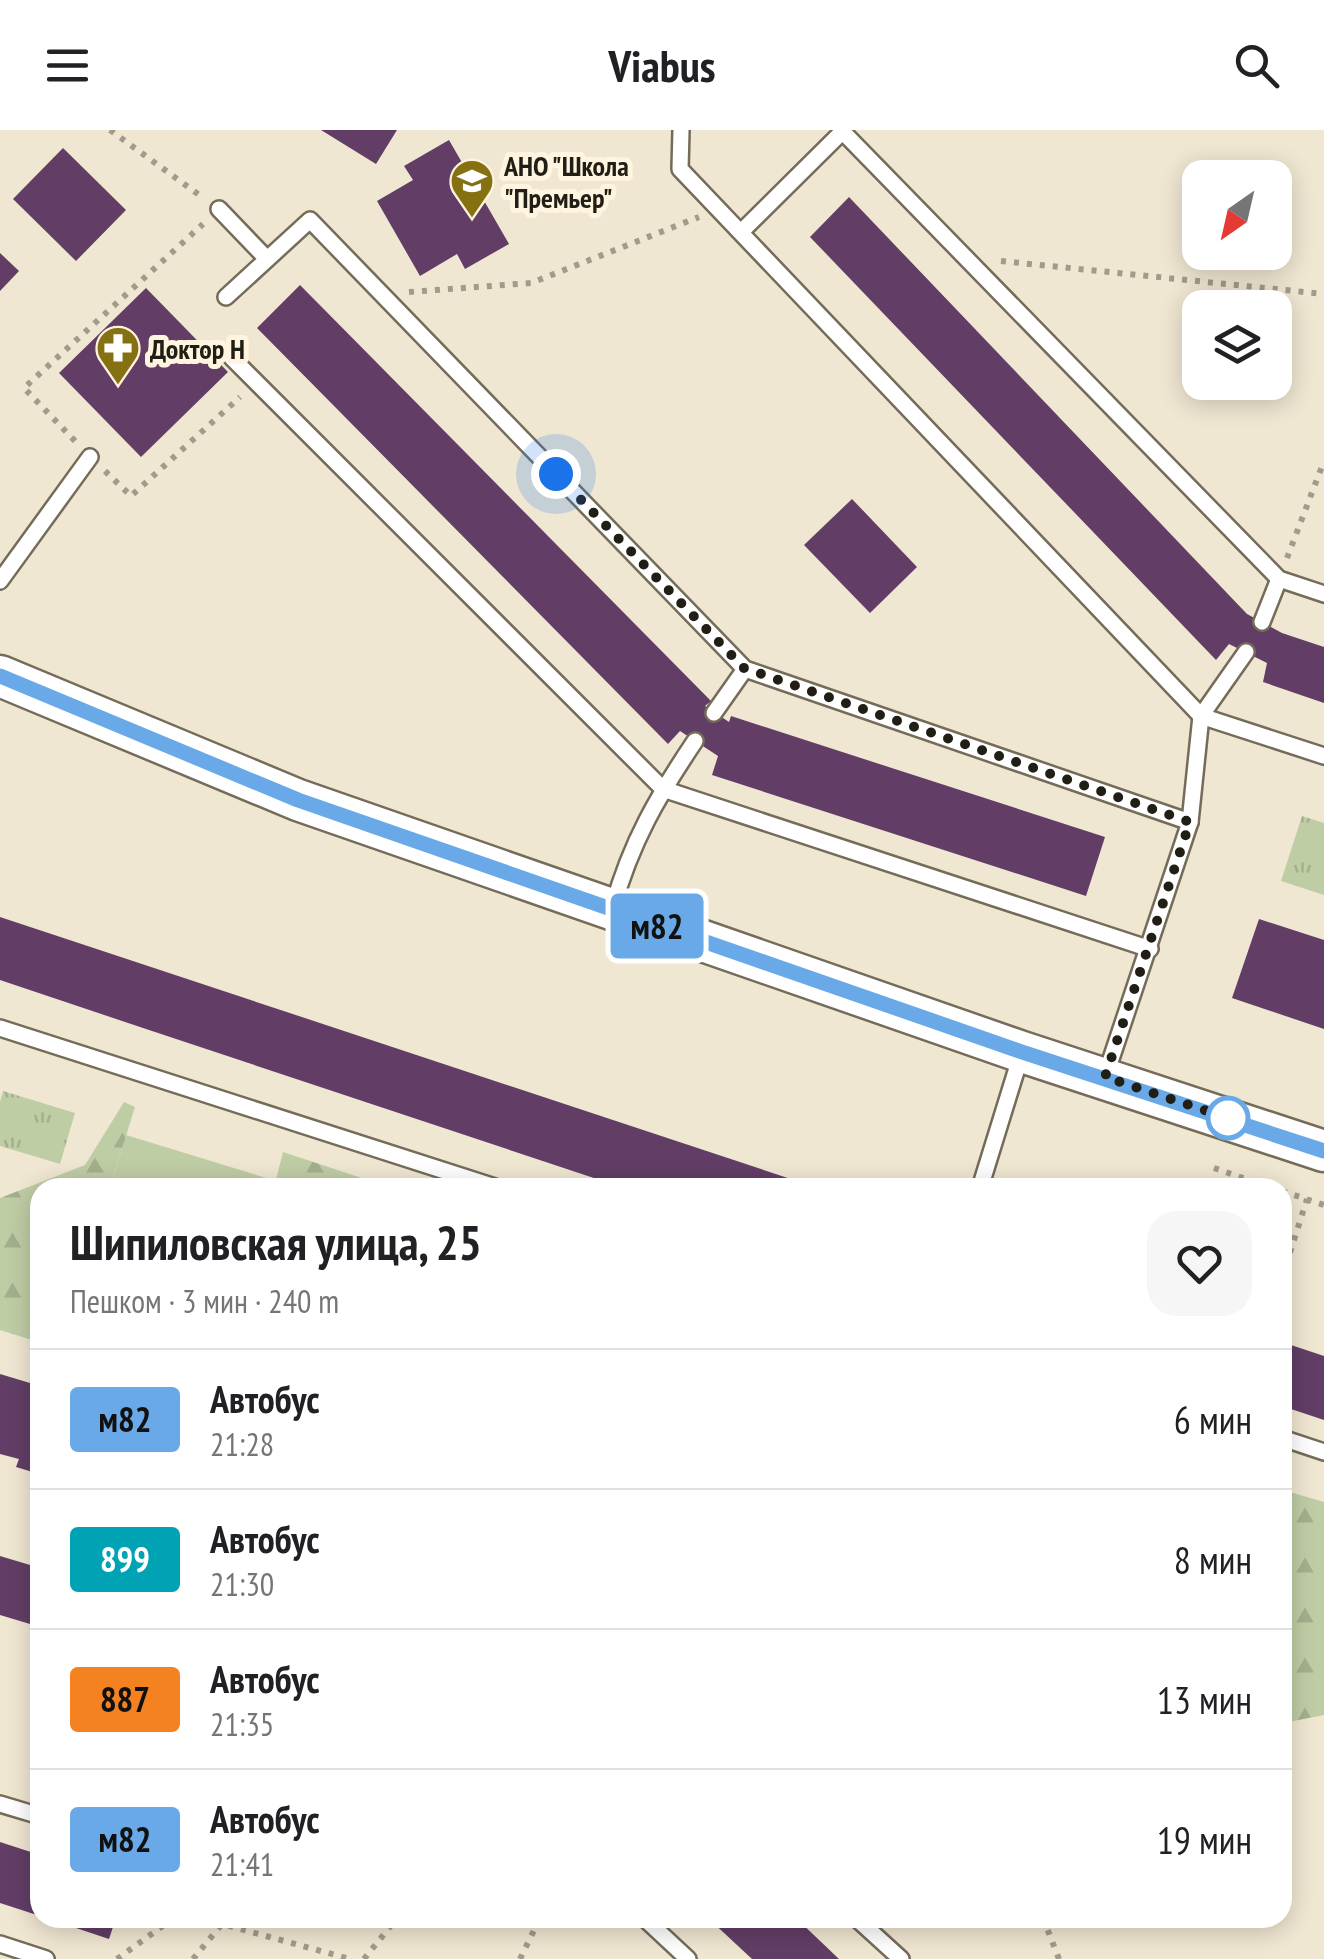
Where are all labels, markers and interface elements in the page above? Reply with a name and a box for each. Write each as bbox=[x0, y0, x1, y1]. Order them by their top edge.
text: Viabus bbox=[608, 36, 716, 94]
icon: menu bbox=[40, 38, 95, 93]
icon: search bbox=[1229, 38, 1284, 93]
place label: АНО "Школа "Премьер" bbox=[503, 147, 629, 216]
school or university icon: АНО "Школа "Премьер" bbox=[449, 158, 495, 219]
north arrow bbox=[1182, 160, 1292, 270]
map controls bbox=[1182, 160, 1292, 400]
button: layers bbox=[1182, 290, 1292, 400]
pharmacy icon: Доктор Н bbox=[95, 325, 141, 386]
place label: Доктор Н bbox=[150, 330, 245, 367]
your location bbox=[531, 449, 581, 499]
line badge: м82 bbox=[600, 894, 714, 958]
text: м82 bbox=[631, 903, 683, 949]
unlabelled marker bbox=[1207, 1097, 1249, 1139]
text: Шипиловская улица, 25 bbox=[70, 1211, 482, 1273]
button: heart bbox=[1147, 1211, 1252, 1316]
text: Пешком · 3 мин · 240 m bbox=[70, 1280, 339, 1322]
text: Автобус bbox=[210, 1374, 320, 1423]
text: 6 мин bbox=[1174, 1395, 1252, 1444]
text: м82 bbox=[99, 1396, 151, 1442]
text: 21:28 bbox=[210, 1423, 274, 1465]
text: Автобус bbox=[210, 1514, 320, 1563]
text: 8 мин bbox=[1174, 1535, 1252, 1584]
text: 899 bbox=[100, 1536, 150, 1582]
text: 21:30 bbox=[210, 1563, 274, 1605]
text: Автобус bbox=[210, 1654, 320, 1703]
text: 13 мин bbox=[1157, 1675, 1252, 1724]
text: 887 bbox=[100, 1676, 150, 1722]
text: 21:35 bbox=[210, 1703, 274, 1745]
text: Автобус bbox=[210, 1794, 320, 1843]
text: 19 мин bbox=[1157, 1815, 1252, 1864]
text: м82 bbox=[99, 1816, 151, 1862]
text: 21:41 bbox=[210, 1843, 274, 1885]

